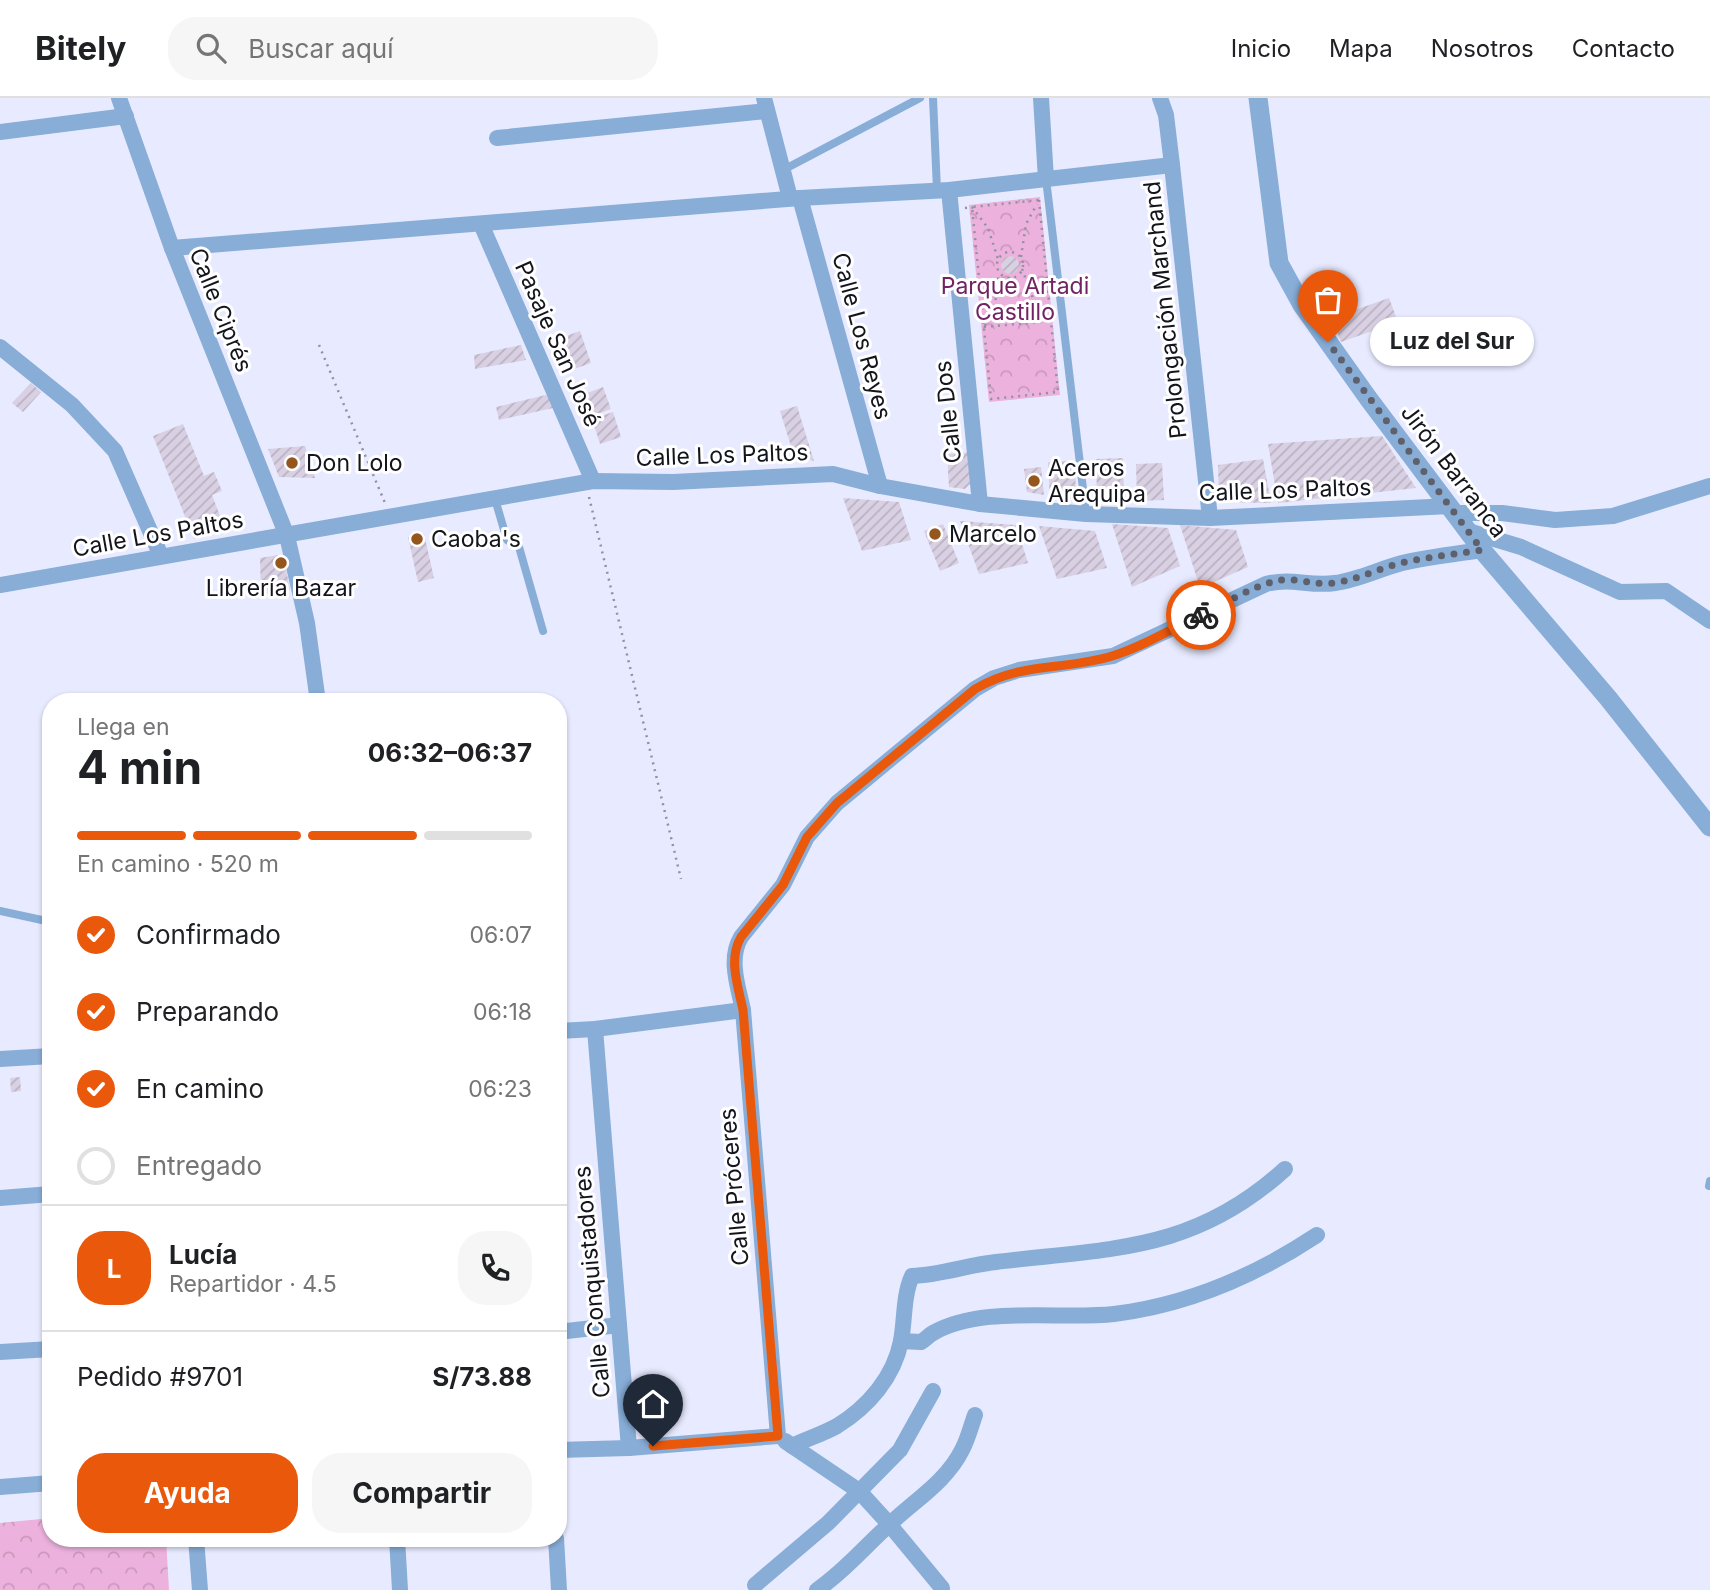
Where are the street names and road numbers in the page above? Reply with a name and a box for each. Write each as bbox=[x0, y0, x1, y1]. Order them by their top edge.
street label: Prolongación Marchand bbox=[1138, 180, 1192, 440]
street label: Calle Ciprés bbox=[183, 244, 259, 376]
street label: Calle Los Reyes bbox=[826, 250, 898, 422]
street label: Pasaje San José bbox=[509, 257, 607, 431]
street label: Calle Dos bbox=[929, 359, 967, 465]
street label: Jirón Barranca bbox=[1395, 399, 1513, 543]
street label: Calle Los Paltos bbox=[635, 438, 809, 472]
street label: Calle Los Paltos bbox=[1198, 473, 1372, 507]
street label: Calle Los Paltos bbox=[70, 505, 246, 563]
street label: Calle Próceres bbox=[713, 1107, 755, 1267]
street label: Calle Conquistadores bbox=[568, 1165, 616, 1399]

